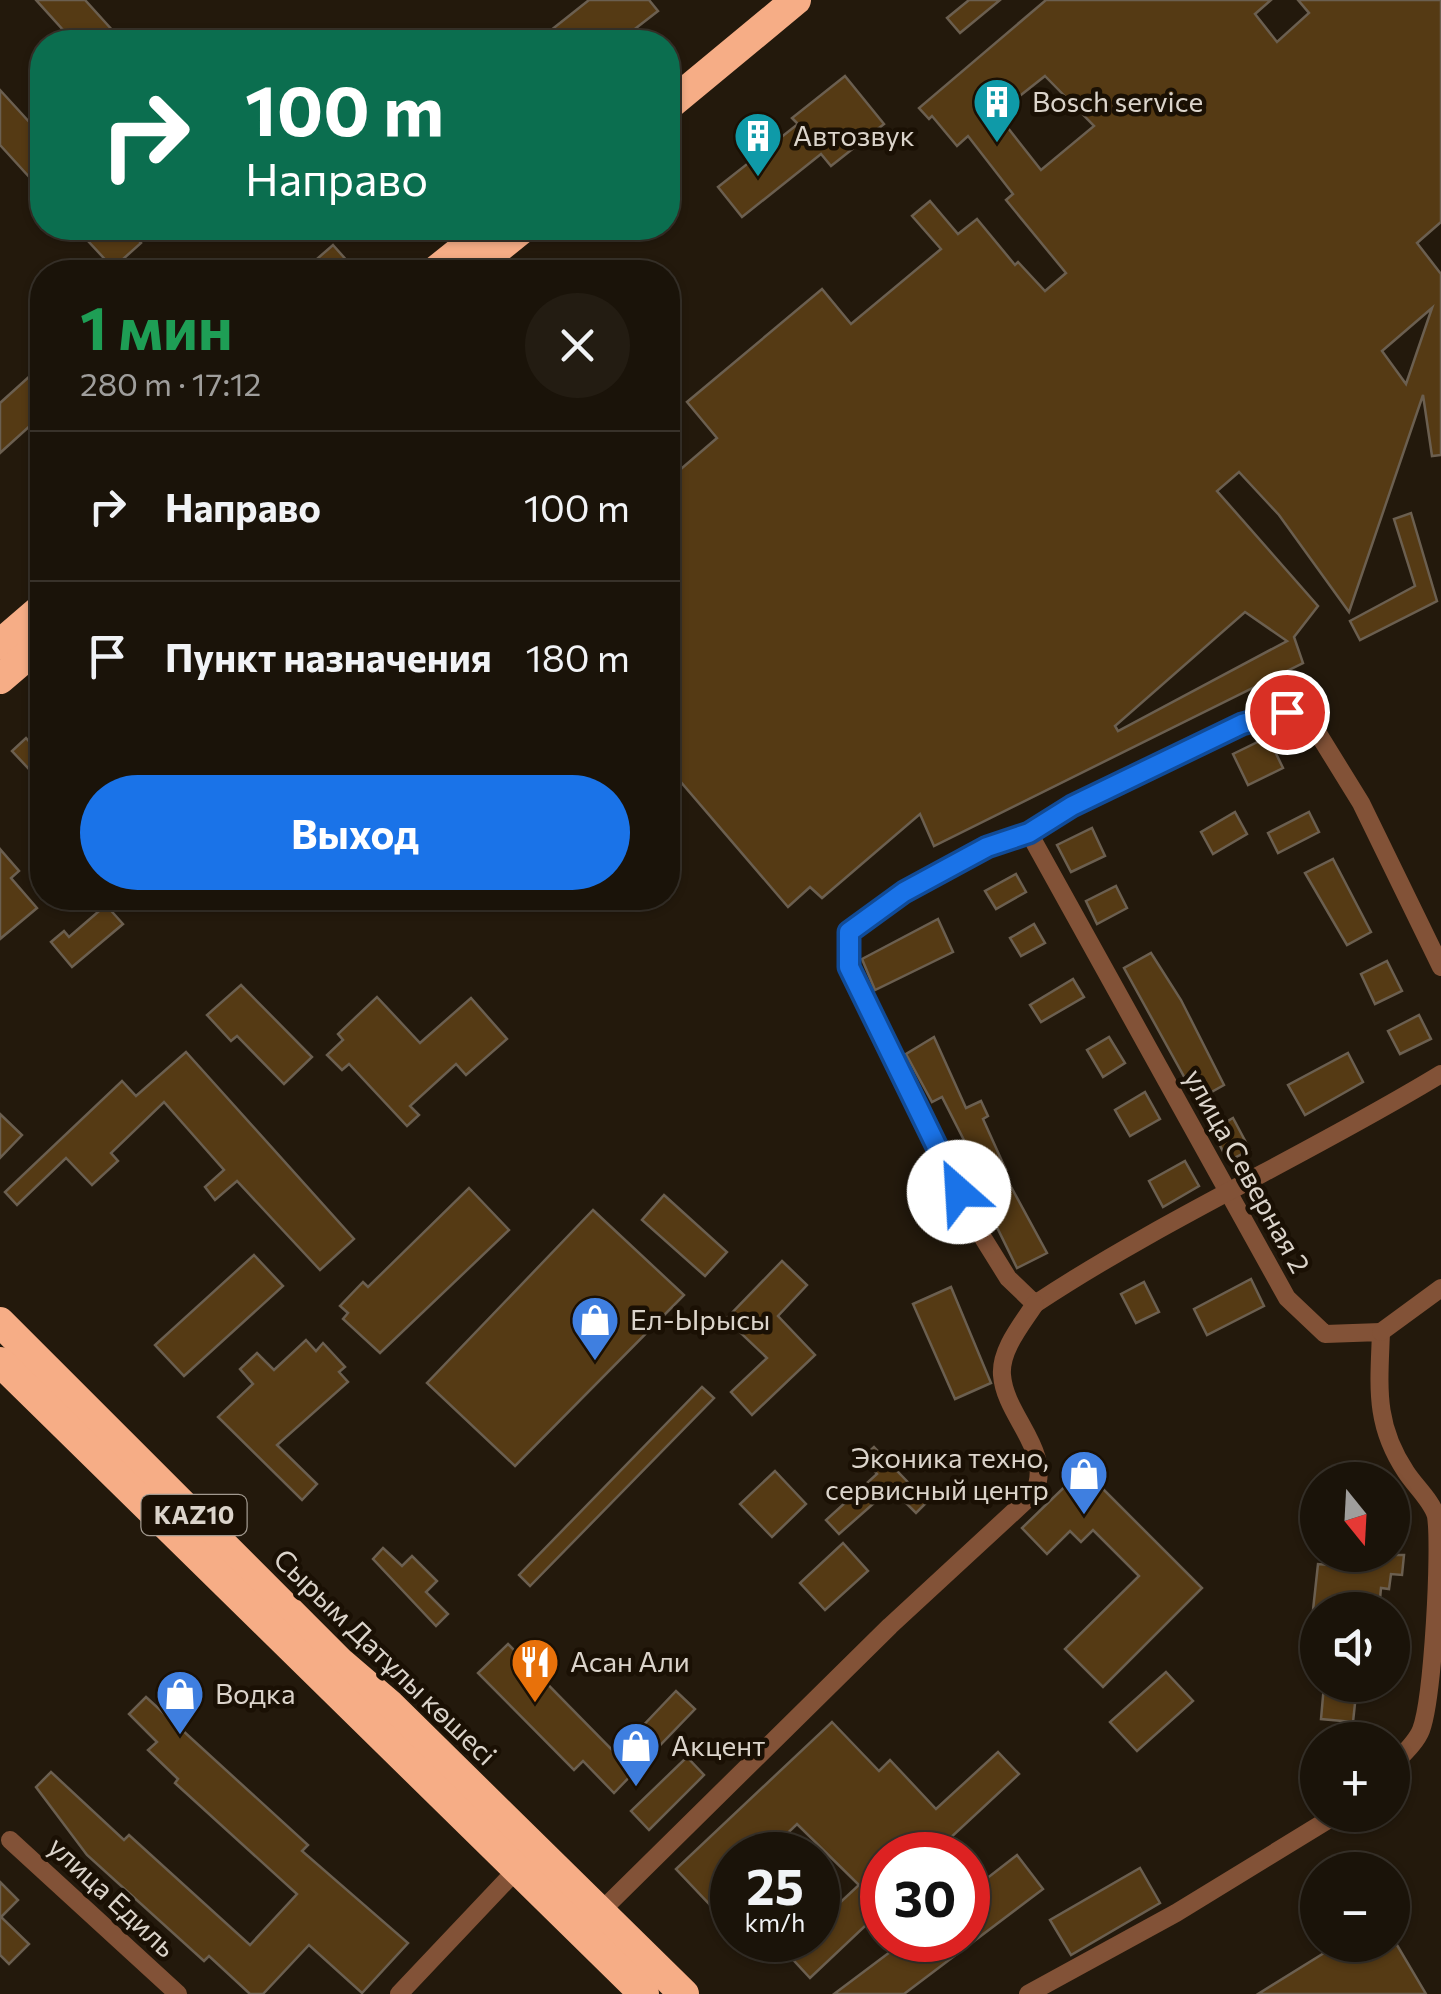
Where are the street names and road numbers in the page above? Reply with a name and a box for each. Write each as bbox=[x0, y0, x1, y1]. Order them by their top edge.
street label: улица Северная 2 bbox=[1178, 1063, 1318, 1278]
road number: KAZ10 bbox=[142, 1495, 246, 1535]
street label: Сырым Датұлы көшесі bbox=[267, 1541, 504, 1771]
street label: улица Едиль bbox=[42, 1829, 183, 1964]

